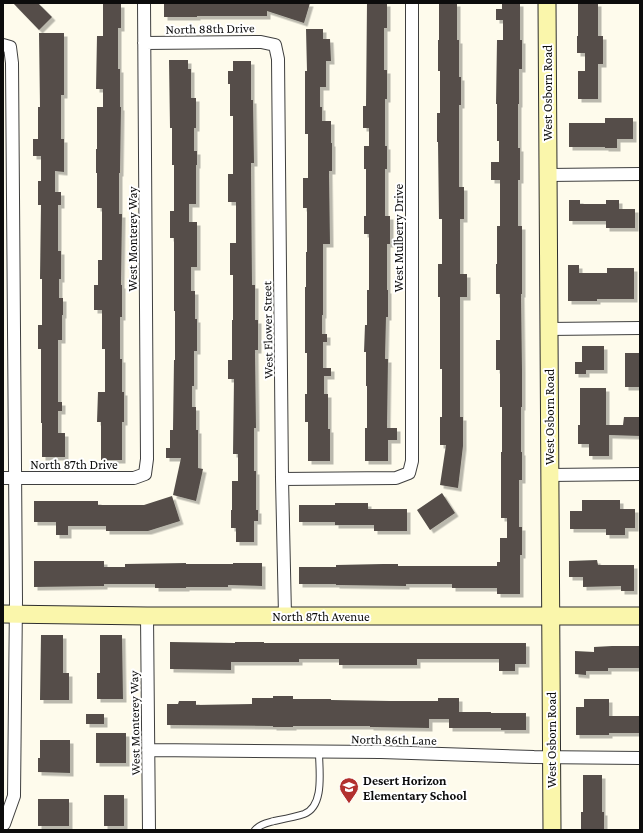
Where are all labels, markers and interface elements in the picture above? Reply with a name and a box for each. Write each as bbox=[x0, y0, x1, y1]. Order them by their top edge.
street label: North 88th Drive bbox=[165, 20, 255, 37]
street label: West Osborn Road bbox=[540, 45, 555, 141]
street label: West Mulberry Drive bbox=[391, 184, 406, 292]
street label: West Monterey Way bbox=[125, 186, 140, 291]
street label: West Flower Street bbox=[259, 280, 276, 379]
street label: West Osborn Road bbox=[542, 369, 557, 465]
street label: North 87th Drive bbox=[30, 457, 118, 472]
street label: North 87th Avenue bbox=[272, 609, 370, 624]
street label: West Monterey Way bbox=[126, 669, 143, 776]
street label: West Osborn Road bbox=[544, 692, 559, 788]
street label: North 86th Lane bbox=[351, 731, 437, 748]
place label: Desert Horizon Elementary School bbox=[363, 773, 467, 803]
school or university icon: Desert Horizon Elementary School bbox=[338, 776, 360, 804]

